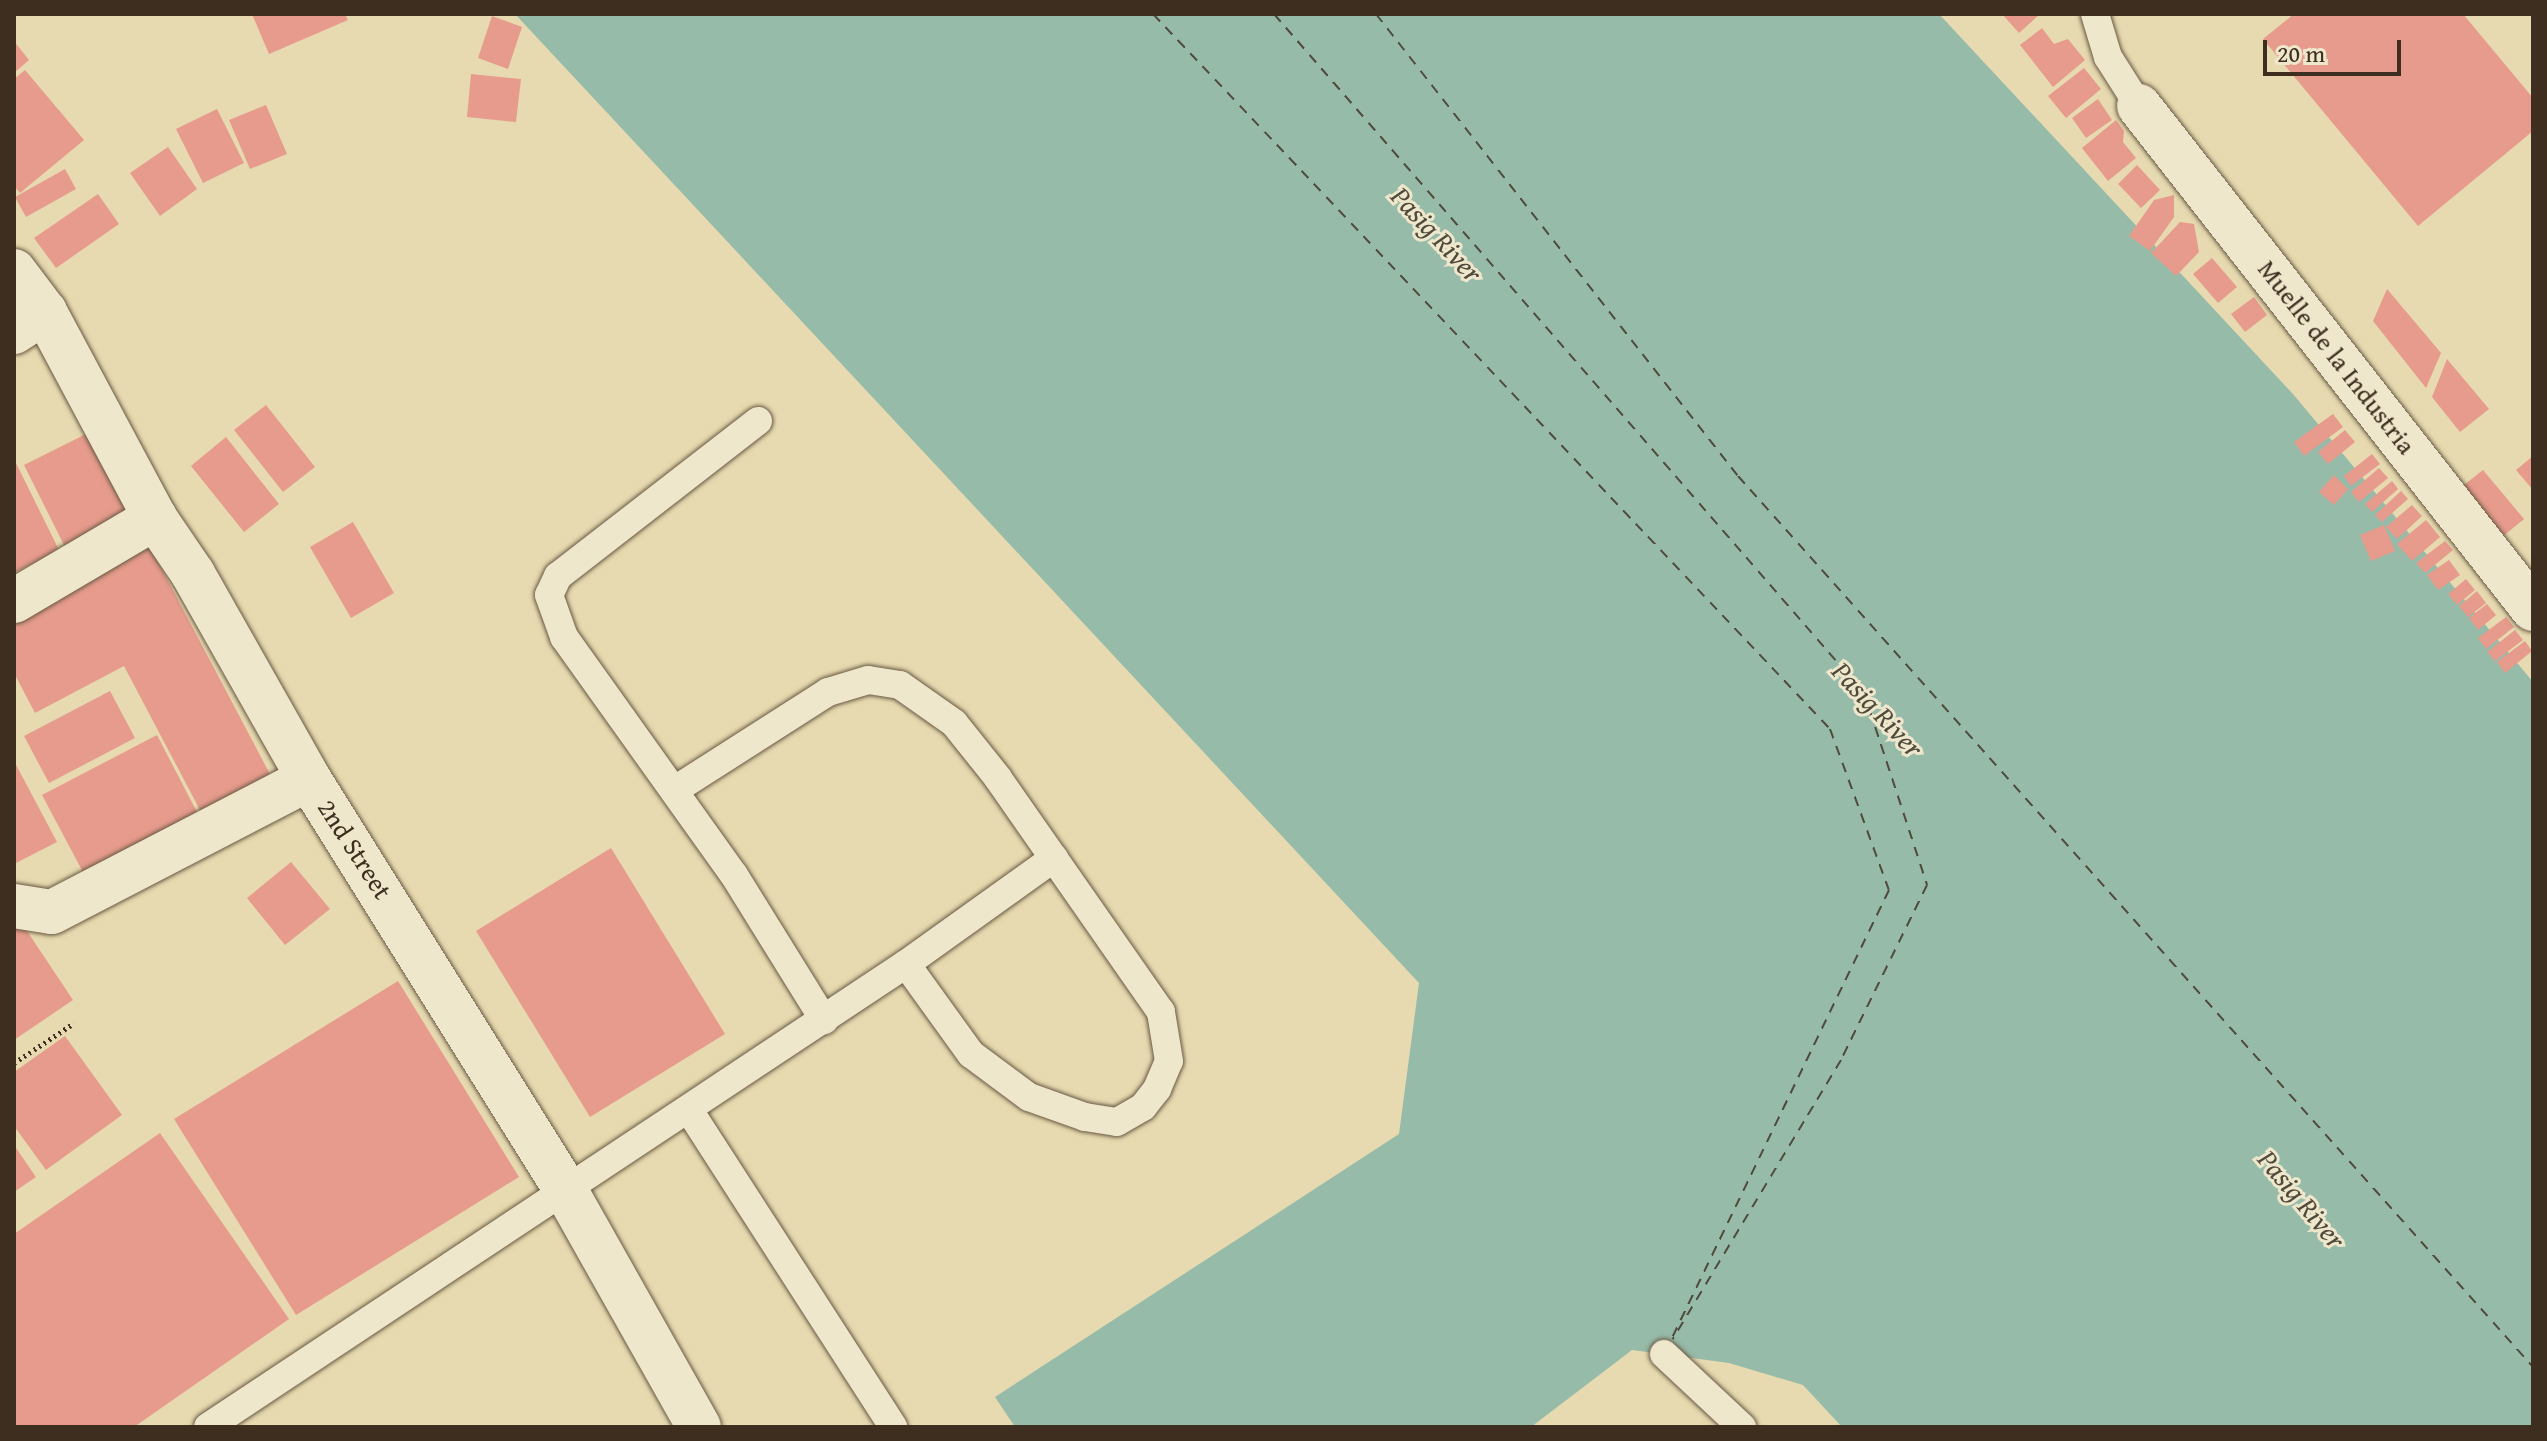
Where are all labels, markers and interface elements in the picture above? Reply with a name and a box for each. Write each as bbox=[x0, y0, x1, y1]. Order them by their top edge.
scale bar bbox=[2267, 24, 2405, 74]
text: 20 m bbox=[2277, 36, 2325, 71]
water label: Pasig River bbox=[1384, 179, 1490, 289]
street label: Muelle de la Industria bbox=[2252, 254, 2422, 460]
water label: Pasig River bbox=[1825, 654, 1931, 764]
street label: 2nd Street bbox=[311, 793, 399, 905]
water label: Pasig River bbox=[2251, 1143, 2353, 1255]

